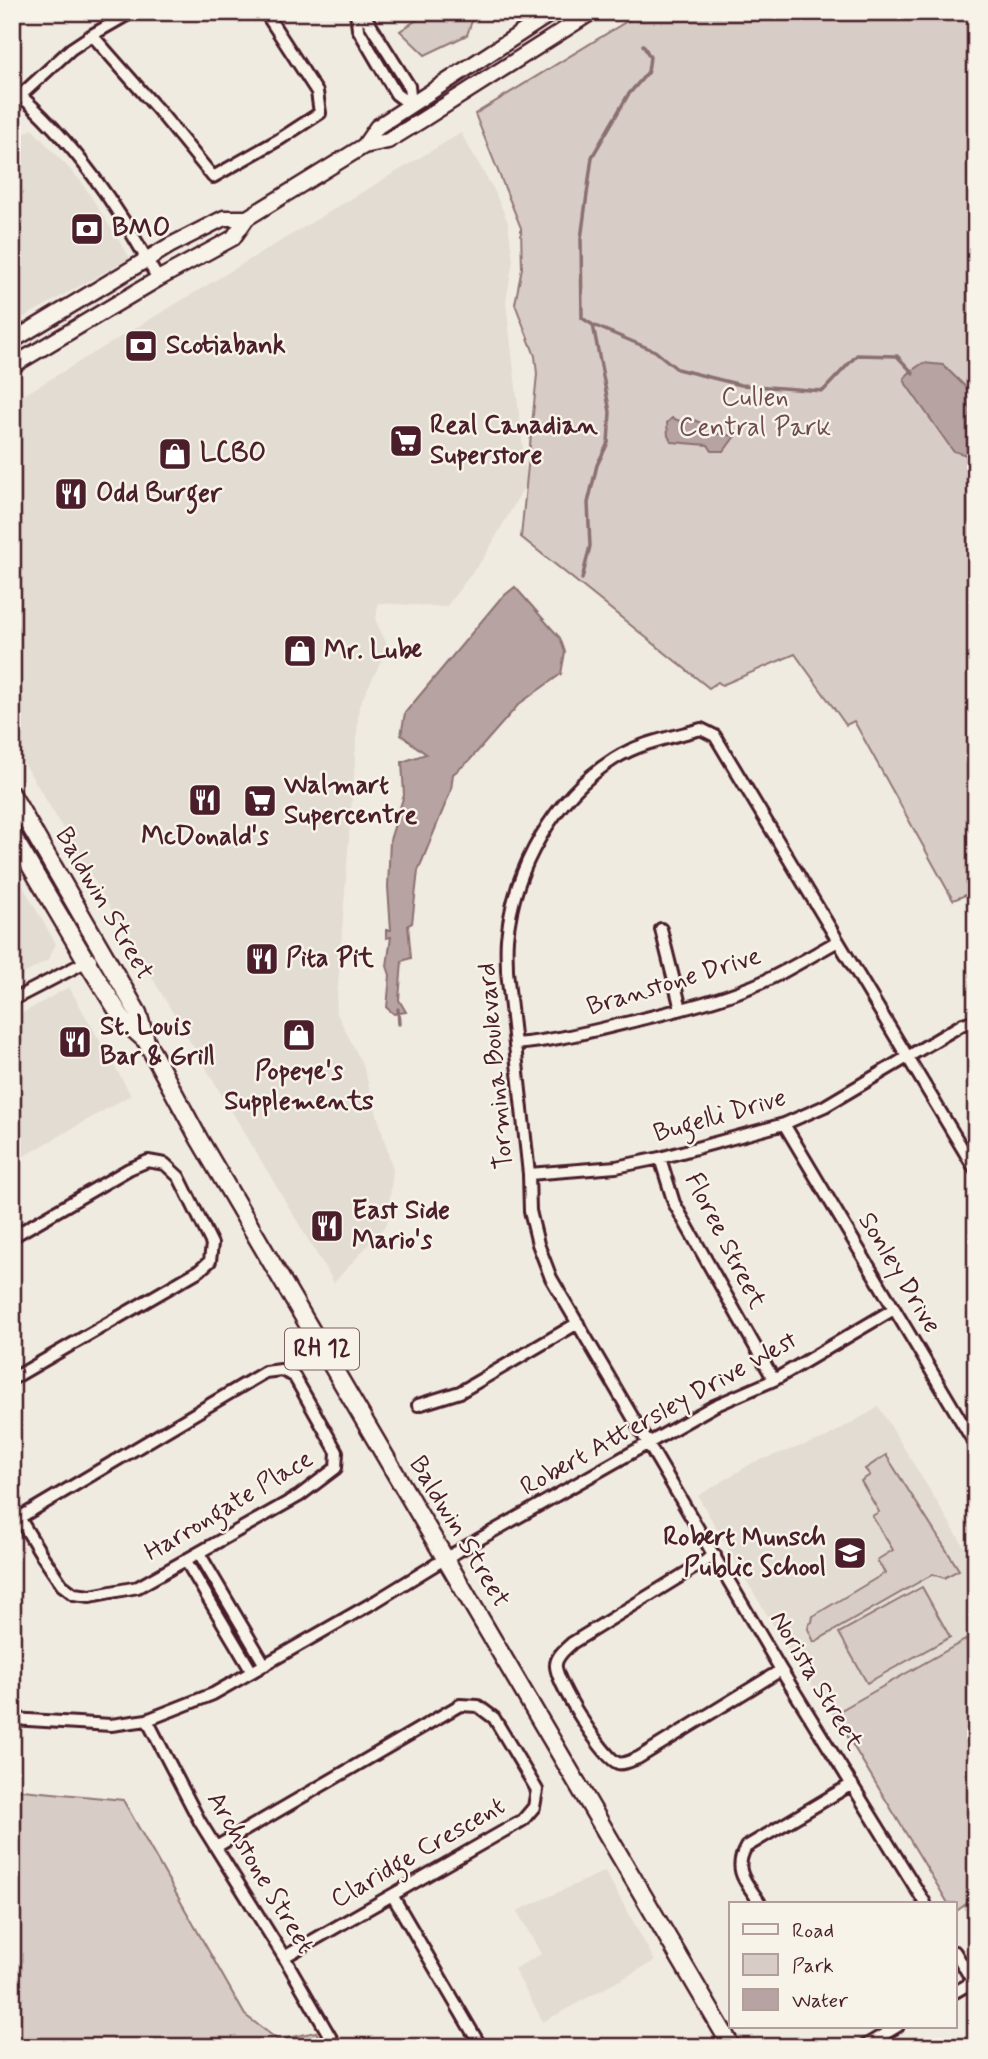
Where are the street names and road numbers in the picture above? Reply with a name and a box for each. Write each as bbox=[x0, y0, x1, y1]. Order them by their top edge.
street label: Baldwin Street bbox=[46, 821, 162, 987]
street label: Branstone Drive bbox=[583, 939, 765, 1025]
street label: Tormina Boulevard bbox=[470, 961, 522, 1171]
street label: Bugelli Drive bbox=[650, 1081, 791, 1154]
street label: Floree Street bbox=[676, 1167, 774, 1315]
street label: Sonley Drive bbox=[849, 1206, 949, 1340]
street label: Robert Attersley Drive West bbox=[515, 1324, 804, 1504]
road number: RH 12 bbox=[285, 1329, 359, 1370]
street label: Harrongate Place bbox=[138, 1442, 321, 1572]
street label: Baldwin Street bbox=[400, 1450, 518, 1614]
street label: Norista Street bbox=[761, 1605, 871, 1757]
street label: Archstone Street bbox=[198, 1786, 322, 1960]
street label: Claridge Crescent bbox=[325, 1789, 513, 1919]

